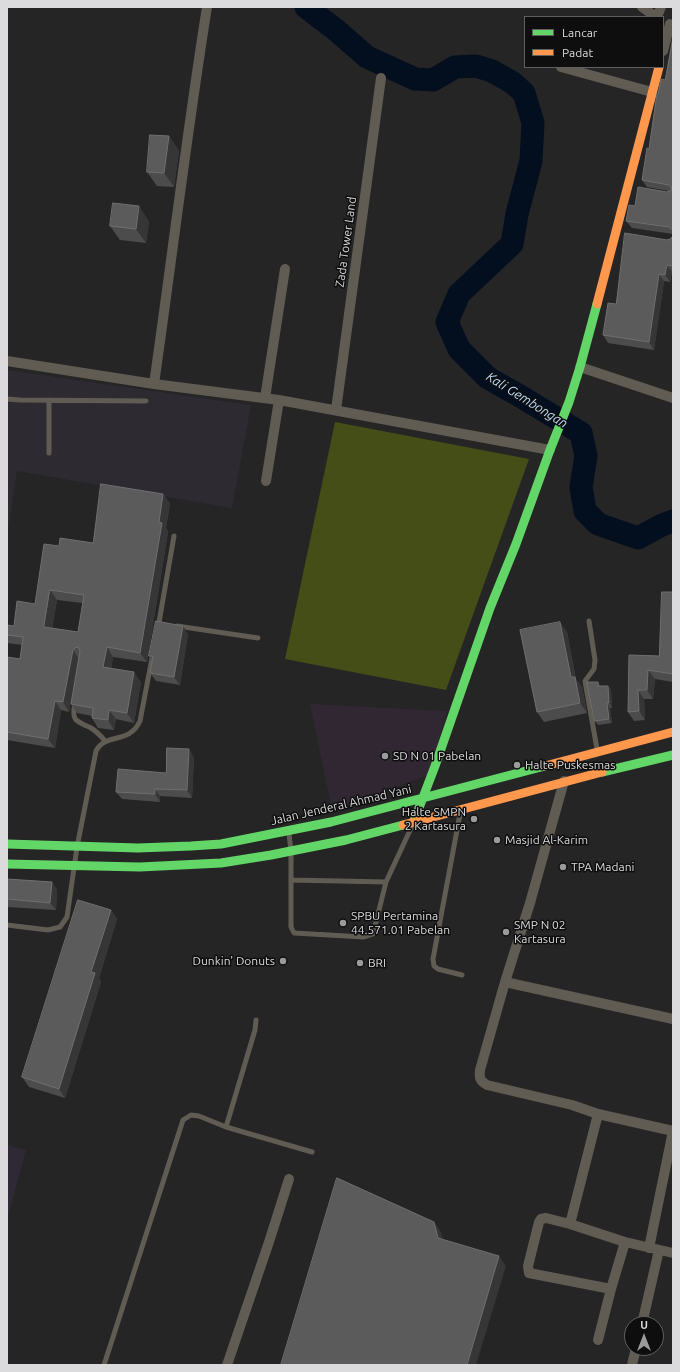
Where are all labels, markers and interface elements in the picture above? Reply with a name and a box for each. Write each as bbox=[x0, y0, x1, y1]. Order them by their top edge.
legend bbox=[524, 16, 664, 68]
text: Lancar bbox=[562, 26, 597, 39]
text: Padat bbox=[562, 46, 593, 59]
street label: Zada Tower Land bbox=[333, 196, 359, 288]
water label: Kali Gembongan bbox=[483, 369, 571, 431]
place label: SD N 01 Pabelan bbox=[393, 749, 481, 763]
marker: SD N 01 Pabelan bbox=[380, 751, 390, 761]
place label: Halte Puskesmas bbox=[525, 758, 615, 772]
marker: Halte Puskesmas bbox=[512, 760, 522, 770]
street label: Jalan Jenderal Ahmad Yani bbox=[269, 782, 413, 828]
place label: Halte SMPN 2 Kartasura bbox=[402, 805, 466, 833]
marker: Halte SMPN 2 Kartasura bbox=[469, 814, 479, 824]
place label: Masjid Al-Karim bbox=[505, 833, 588, 847]
marker: Masjid Al-Karim bbox=[492, 835, 502, 845]
place label: TPA Madani bbox=[571, 860, 634, 874]
marker: TPA Madani bbox=[558, 862, 568, 872]
place label: SPBU Pertamina 44.571.01 Pabelan bbox=[351, 909, 450, 937]
marker: SPBU Pertamina 44.571.01 Pabelan bbox=[338, 918, 348, 928]
place label: SMP N 02 Kartasura bbox=[514, 918, 566, 946]
marker: SMP N 02 Kartasura bbox=[501, 927, 511, 937]
place label: Dunkin' Donuts bbox=[192, 954, 275, 968]
marker: Dunkin' Donuts bbox=[278, 956, 288, 966]
place label: BRI bbox=[368, 956, 386, 970]
marker: BRI bbox=[355, 958, 365, 968]
north arrow bbox=[624, 1316, 664, 1356]
text: U bbox=[640, 1319, 648, 1331]

